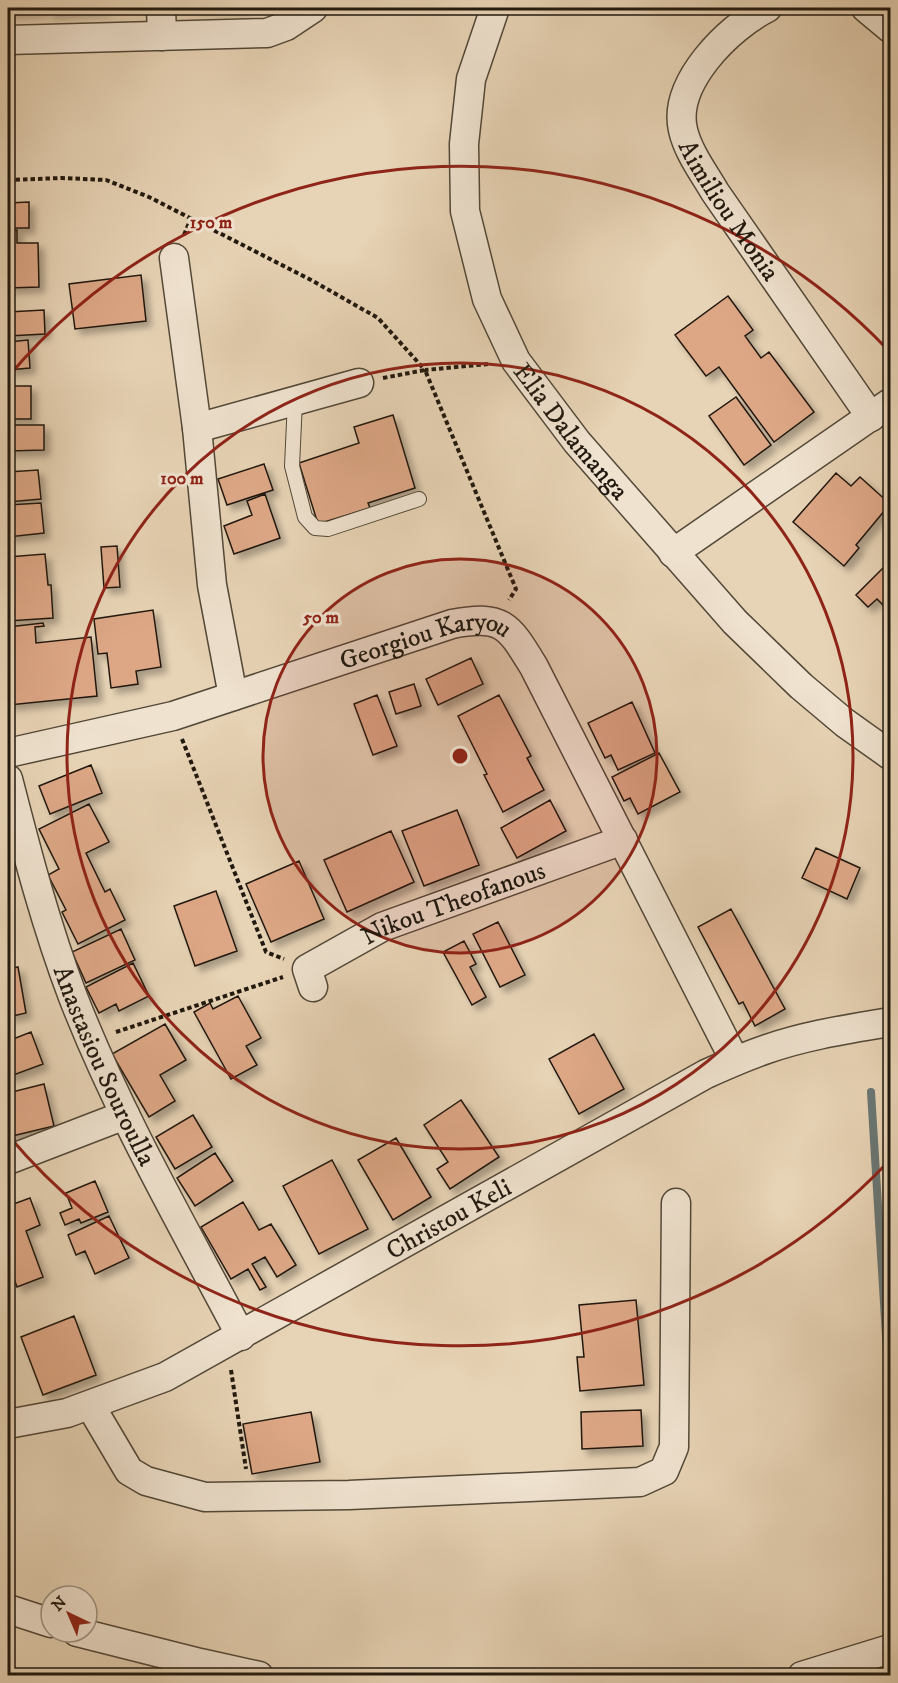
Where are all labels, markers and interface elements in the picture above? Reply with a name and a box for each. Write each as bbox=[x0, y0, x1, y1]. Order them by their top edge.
street label: Aimiliou Monia bbox=[670, 135, 787, 288]
text: 150 m bbox=[190, 212, 233, 234]
street label: Elia Dalamanga bbox=[505, 357, 635, 508]
text: 100 m bbox=[160, 468, 204, 490]
street label: Georgiou Karyou bbox=[335, 606, 518, 678]
text: 50 m bbox=[302, 607, 339, 629]
centre of rings bbox=[450, 746, 470, 766]
street label: Nikou Theofanous bbox=[355, 854, 550, 953]
street label: Anastasiou Souroulla bbox=[45, 961, 163, 1172]
street label: Christou Keli bbox=[380, 1171, 517, 1268]
north arrow bbox=[39, 1584, 99, 1644]
text: N bbox=[48, 1592, 71, 1616]

